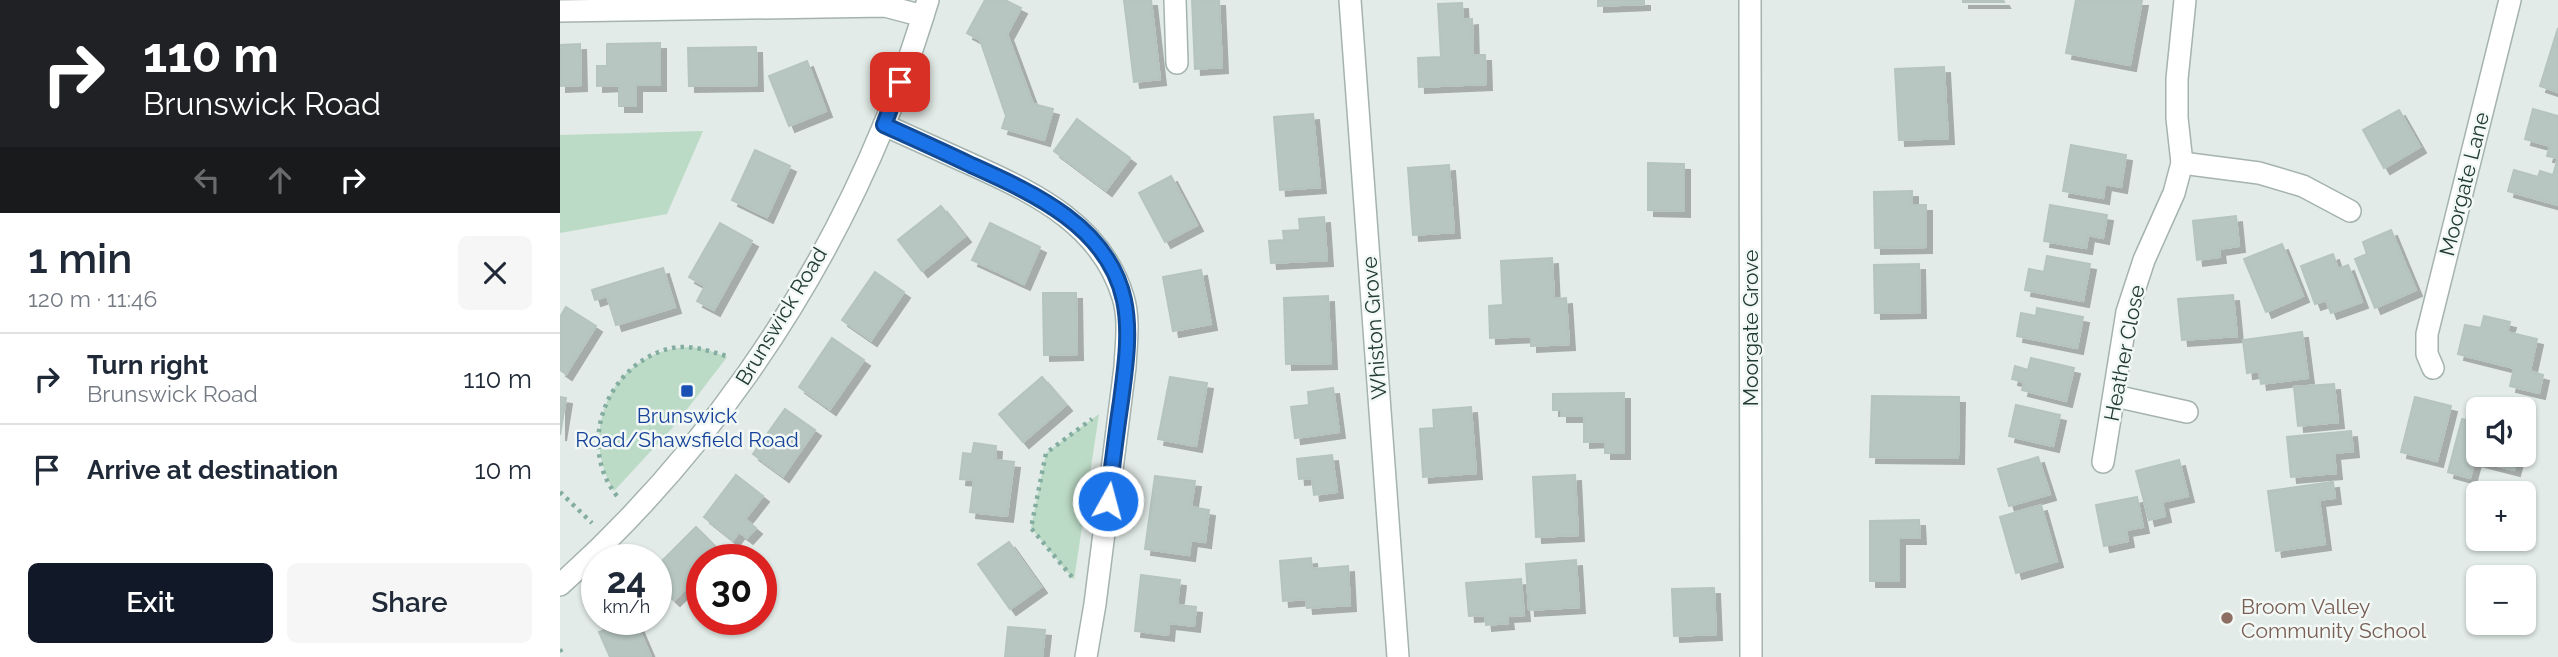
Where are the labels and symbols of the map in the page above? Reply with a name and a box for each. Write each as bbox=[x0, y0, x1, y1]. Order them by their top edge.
pin bbox=[870, 52, 930, 112]
street label: Moorgate Lane bbox=[2434, 109, 2494, 259]
street label: Brunswick Road bbox=[730, 243, 832, 389]
street label: Moorgate Grove bbox=[1738, 250, 1763, 406]
street label: Whiston Grove bbox=[1357, 256, 1391, 400]
street label: Heather Close bbox=[2099, 283, 2149, 423]
marker: Brunswick Road/Shawsfield Road bbox=[679, 383, 695, 399]
place label: Brunswick Road/Shawsfield Road bbox=[575, 403, 799, 452]
position arrow bbox=[1071, 464, 1145, 538]
speed limit sign: 30 bbox=[686, 544, 777, 635]
place label: Broom Valley Community School bbox=[2241, 594, 2427, 643]
marker: Broom Valley Community School bbox=[2219, 610, 2235, 626]

